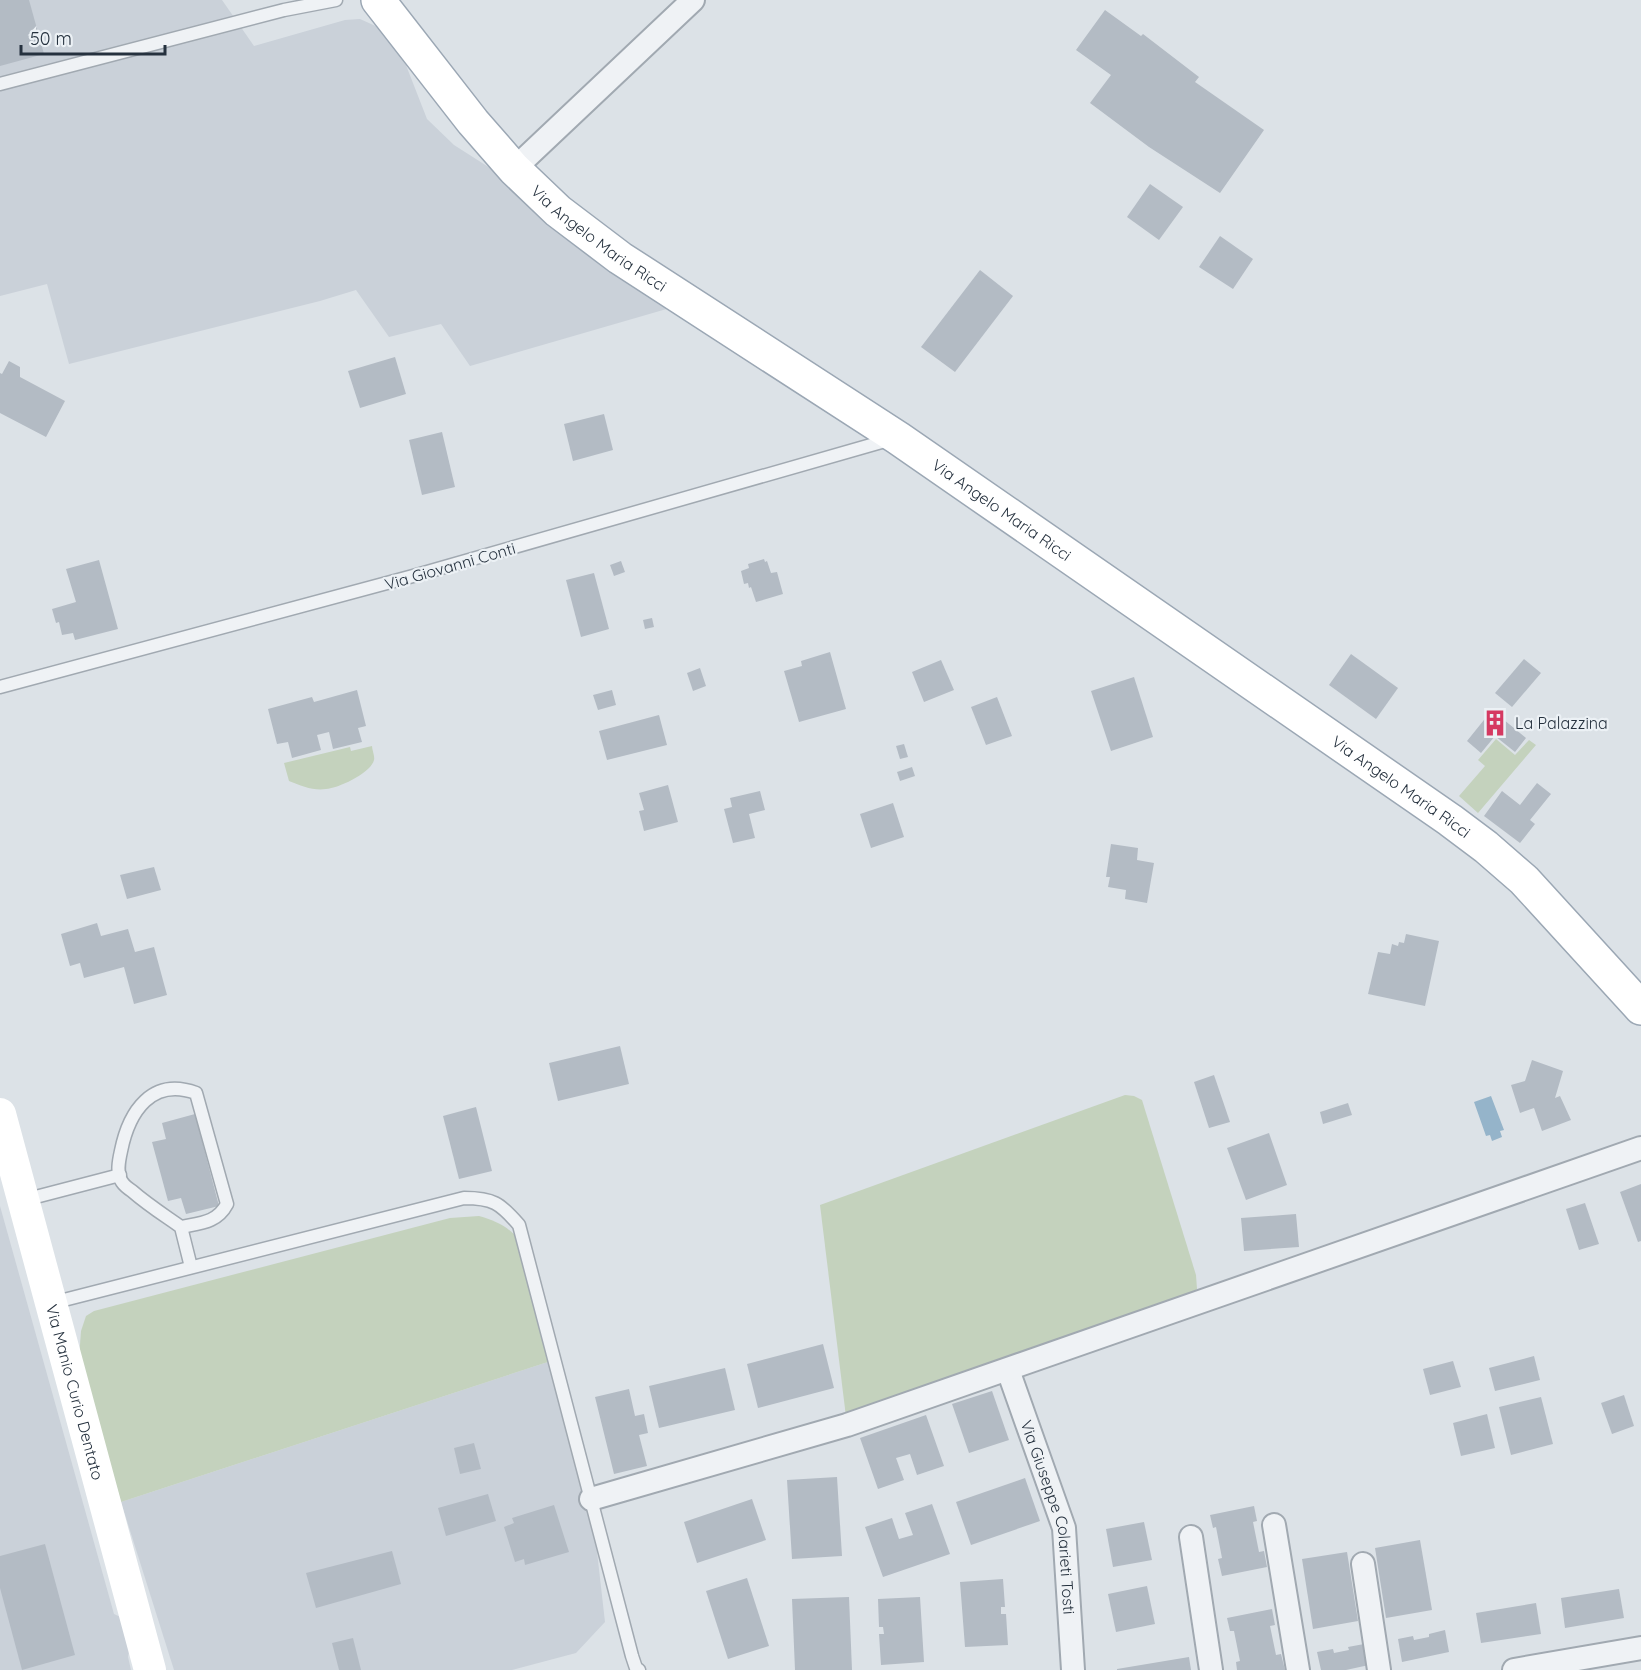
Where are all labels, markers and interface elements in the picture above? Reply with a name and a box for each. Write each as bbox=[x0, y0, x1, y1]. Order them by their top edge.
scale bar bbox=[21, 18, 165, 56]
text: 50 m bbox=[30, 27, 72, 50]
street label: Via Angelo Maria Ricci bbox=[527, 181, 671, 296]
street label: Via Angelo Maria Ricci bbox=[928, 455, 1075, 565]
street label: Via Giovanni Conti bbox=[382, 538, 518, 594]
building icon: La Palazzina bbox=[1480, 708, 1510, 738]
place label: La Palazzina bbox=[1515, 713, 1608, 733]
street label: Via Angelo Maria Ricci bbox=[1328, 731, 1475, 842]
street label: Via Manio Curio Dentato bbox=[42, 1302, 108, 1482]
street label: Via Giuseppe Colarieti Tosti bbox=[1017, 1417, 1079, 1615]

